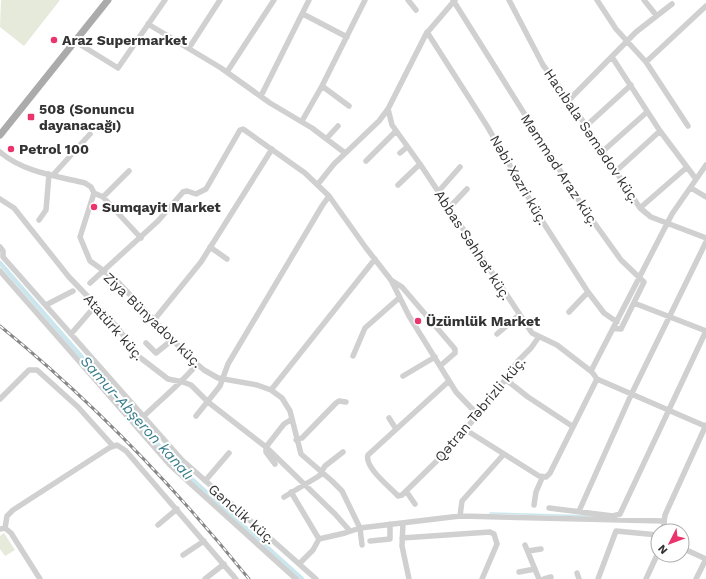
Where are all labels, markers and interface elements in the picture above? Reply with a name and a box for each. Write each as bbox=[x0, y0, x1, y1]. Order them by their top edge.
place label: Araz Supermarket bbox=[62, 32, 187, 48]
marker: Araz Supermarket bbox=[49, 35, 59, 45]
street label: Hacıbala Səmədov küç. bbox=[541, 66, 643, 206]
place label: 508 (Sonuncu dayanacağı) bbox=[39, 101, 134, 133]
street label: Məmməd Araz küç. bbox=[518, 111, 602, 229]
marker: 508 (Sonuncu dayanacağı) bbox=[26, 112, 36, 122]
street label: Nəbi Xəzri küç. bbox=[487, 132, 551, 228]
place label: Petrol 100 bbox=[19, 141, 89, 157]
marker: Petrol 100 bbox=[6, 144, 16, 154]
street label: Abbas Səhhət küç. bbox=[431, 187, 515, 303]
place label: Sumqayit Market bbox=[102, 199, 221, 215]
marker: Sumqayit Market bbox=[89, 202, 99, 212]
street label: Ziya Bünyadov küç. bbox=[101, 269, 205, 371]
street label: Atatürk küç. bbox=[81, 290, 147, 364]
place label: Üzümlük Market bbox=[426, 313, 540, 329]
marker: Üzümlük Market bbox=[413, 316, 423, 326]
water label: Samur-Abşeron kanalı bbox=[76, 352, 198, 484]
street label: Qətran Təbrizli küç. bbox=[431, 353, 529, 465]
street label: Gənclik küç. bbox=[205, 481, 279, 547]
north arrow bbox=[650, 523, 690, 563]
text: N bbox=[655, 542, 670, 557]

